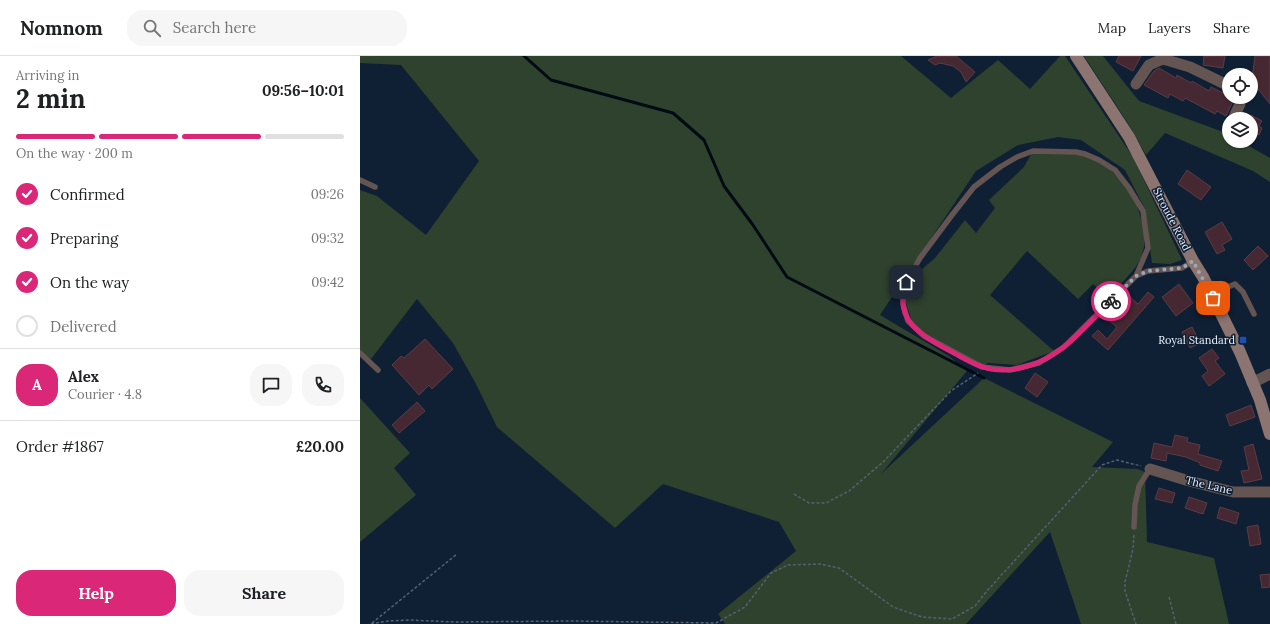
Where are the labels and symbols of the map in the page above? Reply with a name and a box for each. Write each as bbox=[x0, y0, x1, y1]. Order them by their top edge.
street label: Stroude Road bbox=[1150, 185, 1194, 253]
pin bbox=[889, 265, 923, 299]
courier bbox=[1091, 281, 1131, 321]
pin bbox=[1196, 281, 1230, 315]
place label: Royal Standard bbox=[1158, 333, 1235, 347]
marker: Royal Standard bbox=[1238, 335, 1248, 345]
street label: The Lane bbox=[1184, 473, 1234, 497]

